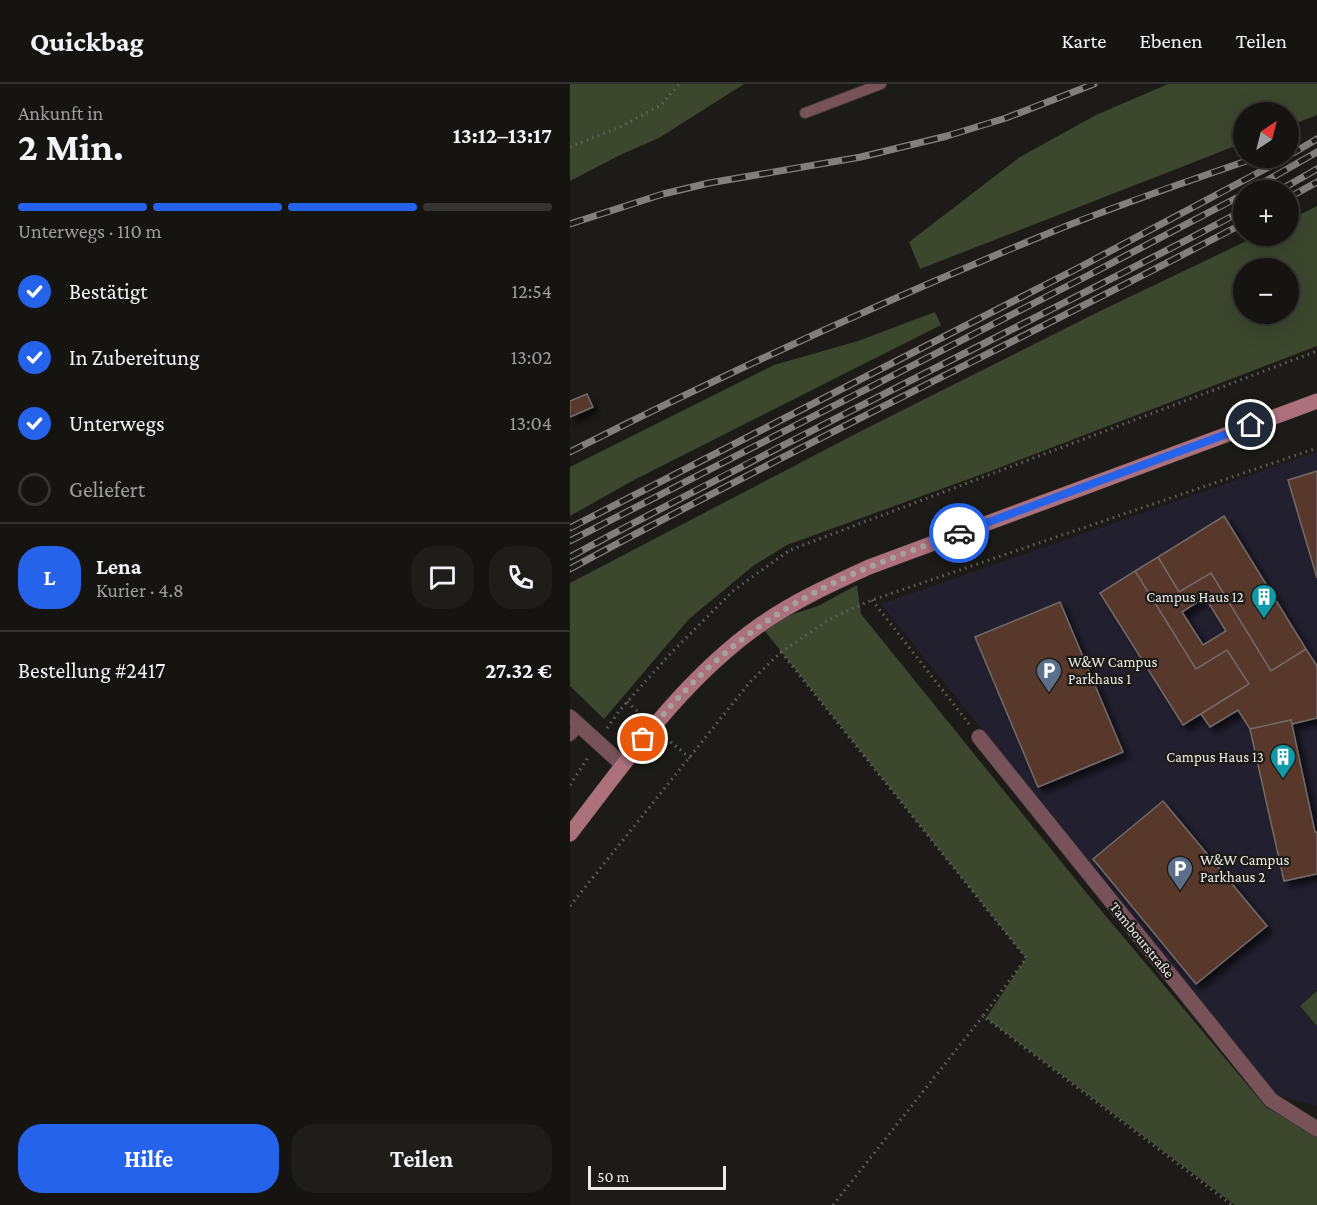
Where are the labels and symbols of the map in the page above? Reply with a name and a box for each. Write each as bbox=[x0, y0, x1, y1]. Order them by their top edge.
north arrow bbox=[1233, 102, 1299, 168]
pin bbox=[1225, 399, 1276, 450]
courier bbox=[929, 503, 989, 563]
building icon: Campus Haus 12 bbox=[1249, 582, 1279, 620]
place label: Campus Haus 12 bbox=[1146, 589, 1244, 606]
place label: W&W Campus Parkhaus 1 bbox=[1068, 654, 1157, 687]
parking icon: W&W Campus Parkhaus 1 bbox=[1034, 656, 1064, 694]
pin bbox=[617, 713, 668, 764]
building icon: Campus Haus 13 bbox=[1268, 742, 1298, 780]
place label: Campus Haus 13 bbox=[1166, 749, 1264, 766]
place label: W&W Campus Parkhaus 2 bbox=[1200, 852, 1289, 885]
parking icon: W&W Campus Parkhaus 2 bbox=[1165, 854, 1195, 892]
street label: Tambourstraße bbox=[1107, 899, 1178, 981]
scale bar bbox=[588, 1163, 726, 1190]

